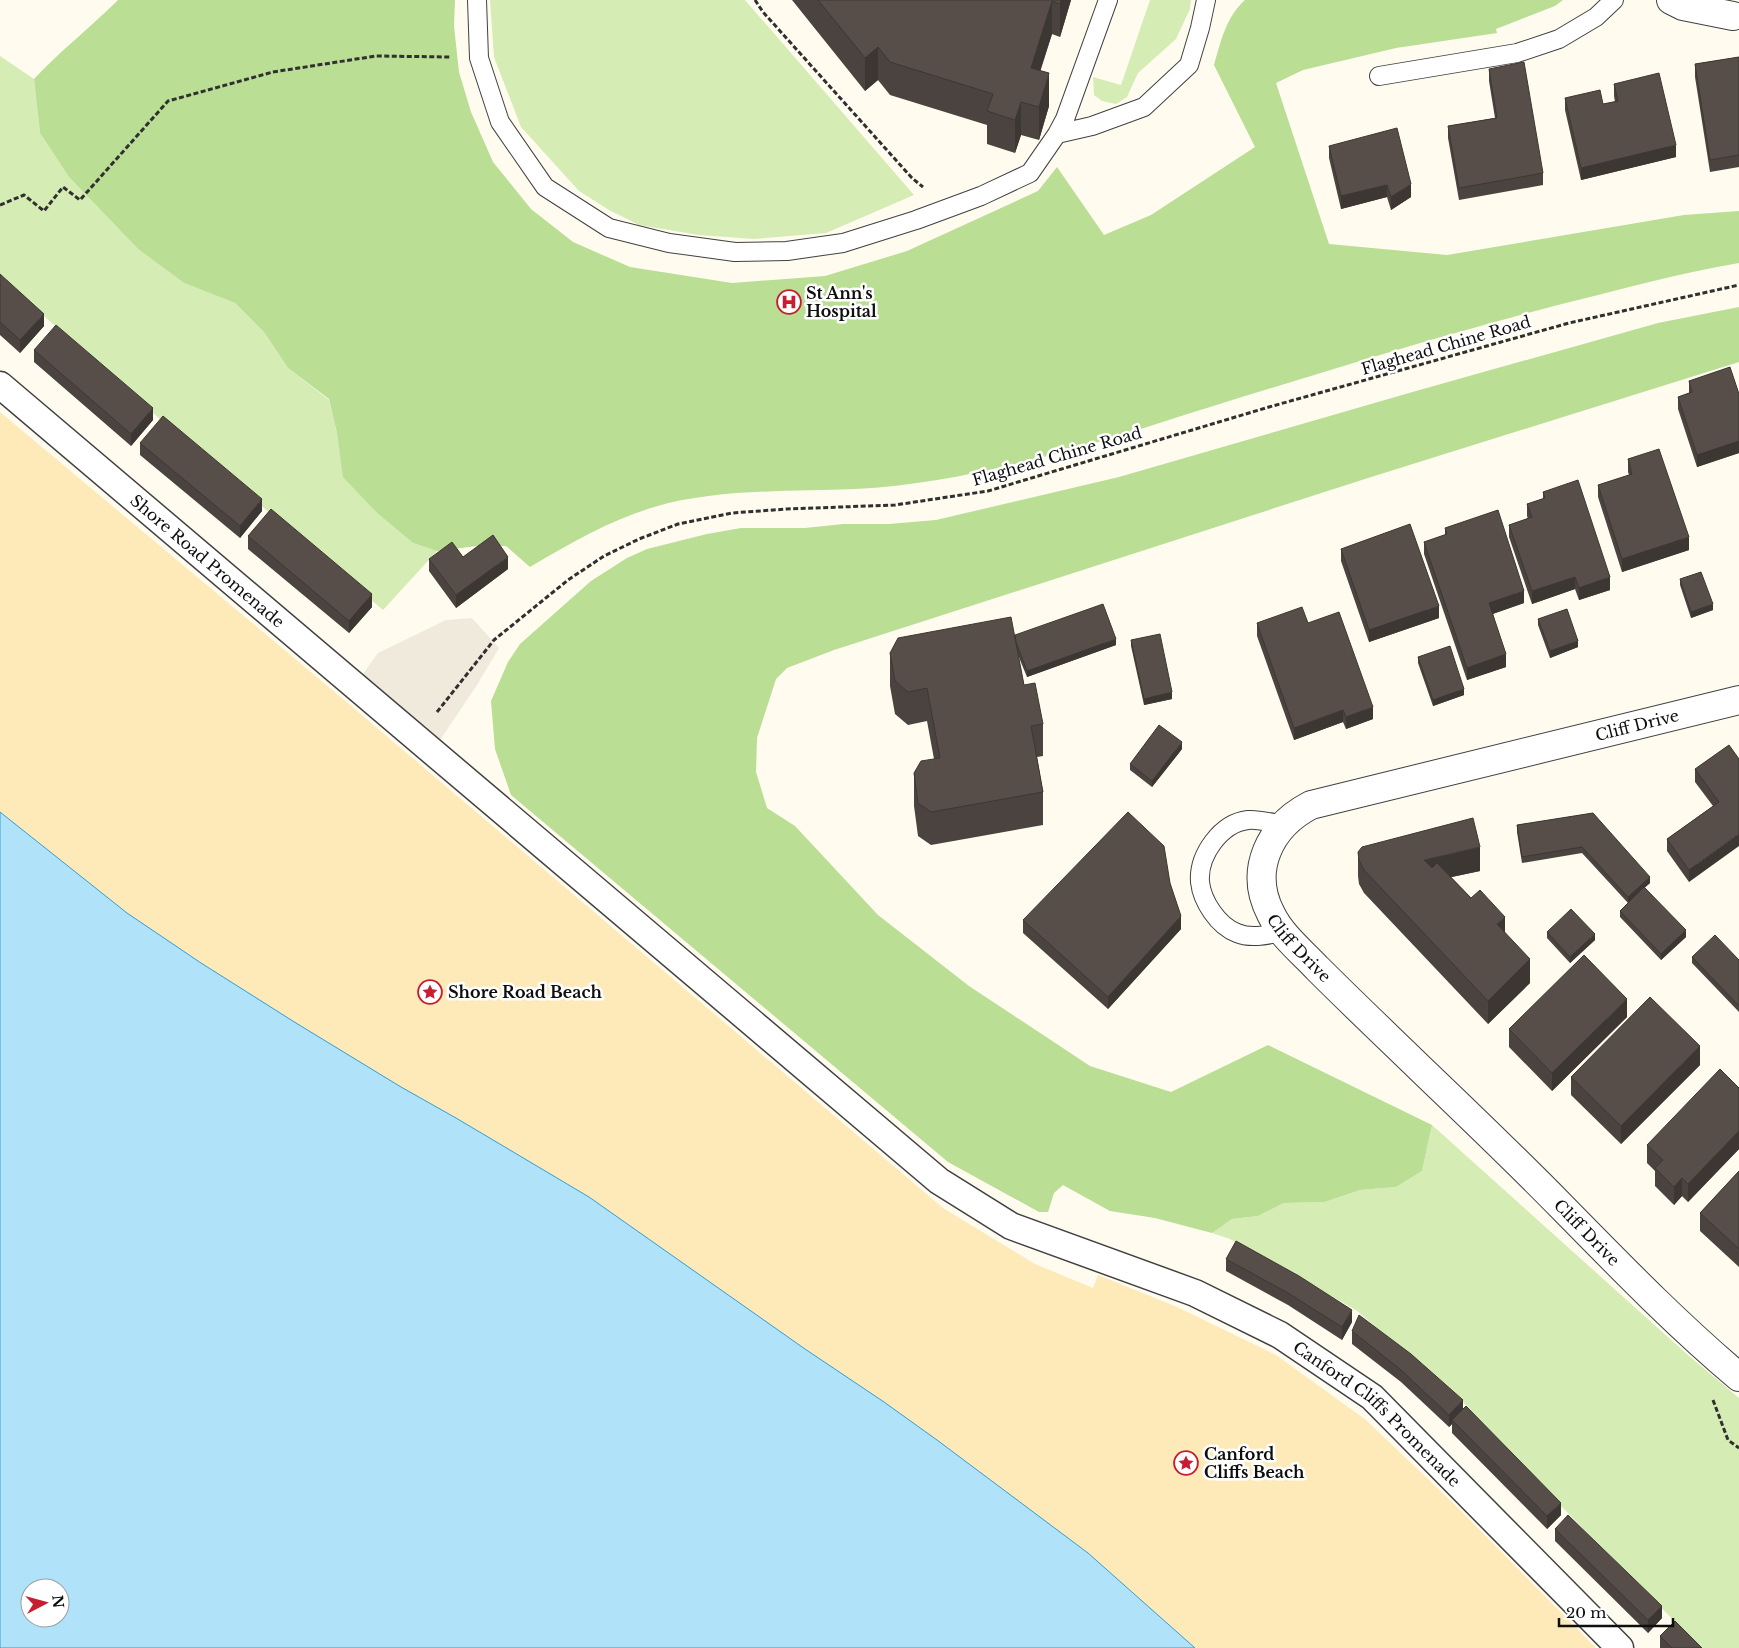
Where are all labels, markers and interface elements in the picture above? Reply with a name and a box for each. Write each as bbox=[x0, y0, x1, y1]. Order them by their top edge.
place label: St Ann's Hospital bbox=[806, 283, 877, 321]
hospital icon: St Ann's Hospital bbox=[776, 289, 802, 315]
street label: Flaghead Chine Road bbox=[1359, 311, 1533, 379]
street label: Flaghead Chine Road bbox=[970, 422, 1144, 490]
street label: Shore Road Promenade bbox=[126, 490, 288, 632]
street label: Cliff Drive bbox=[1593, 705, 1681, 745]
street label: Cliff Drive bbox=[1263, 910, 1335, 986]
place icon: Shore Road Beach bbox=[417, 979, 443, 1005]
place label: Shore Road Beach bbox=[448, 982, 602, 1002]
street label: Cliff Drive bbox=[1550, 1195, 1624, 1270]
street label: Canford Cliffs Promenade bbox=[1289, 1337, 1465, 1491]
place label: Canford Cliffs Beach bbox=[1204, 1444, 1305, 1482]
place icon: Canford Cliffs Beach bbox=[1173, 1450, 1199, 1476]
north arrow bbox=[20, 1578, 70, 1628]
text: N bbox=[48, 1594, 68, 1609]
scale bar bbox=[1559, 1596, 1673, 1628]
text: 20 m bbox=[1566, 1603, 1606, 1622]

